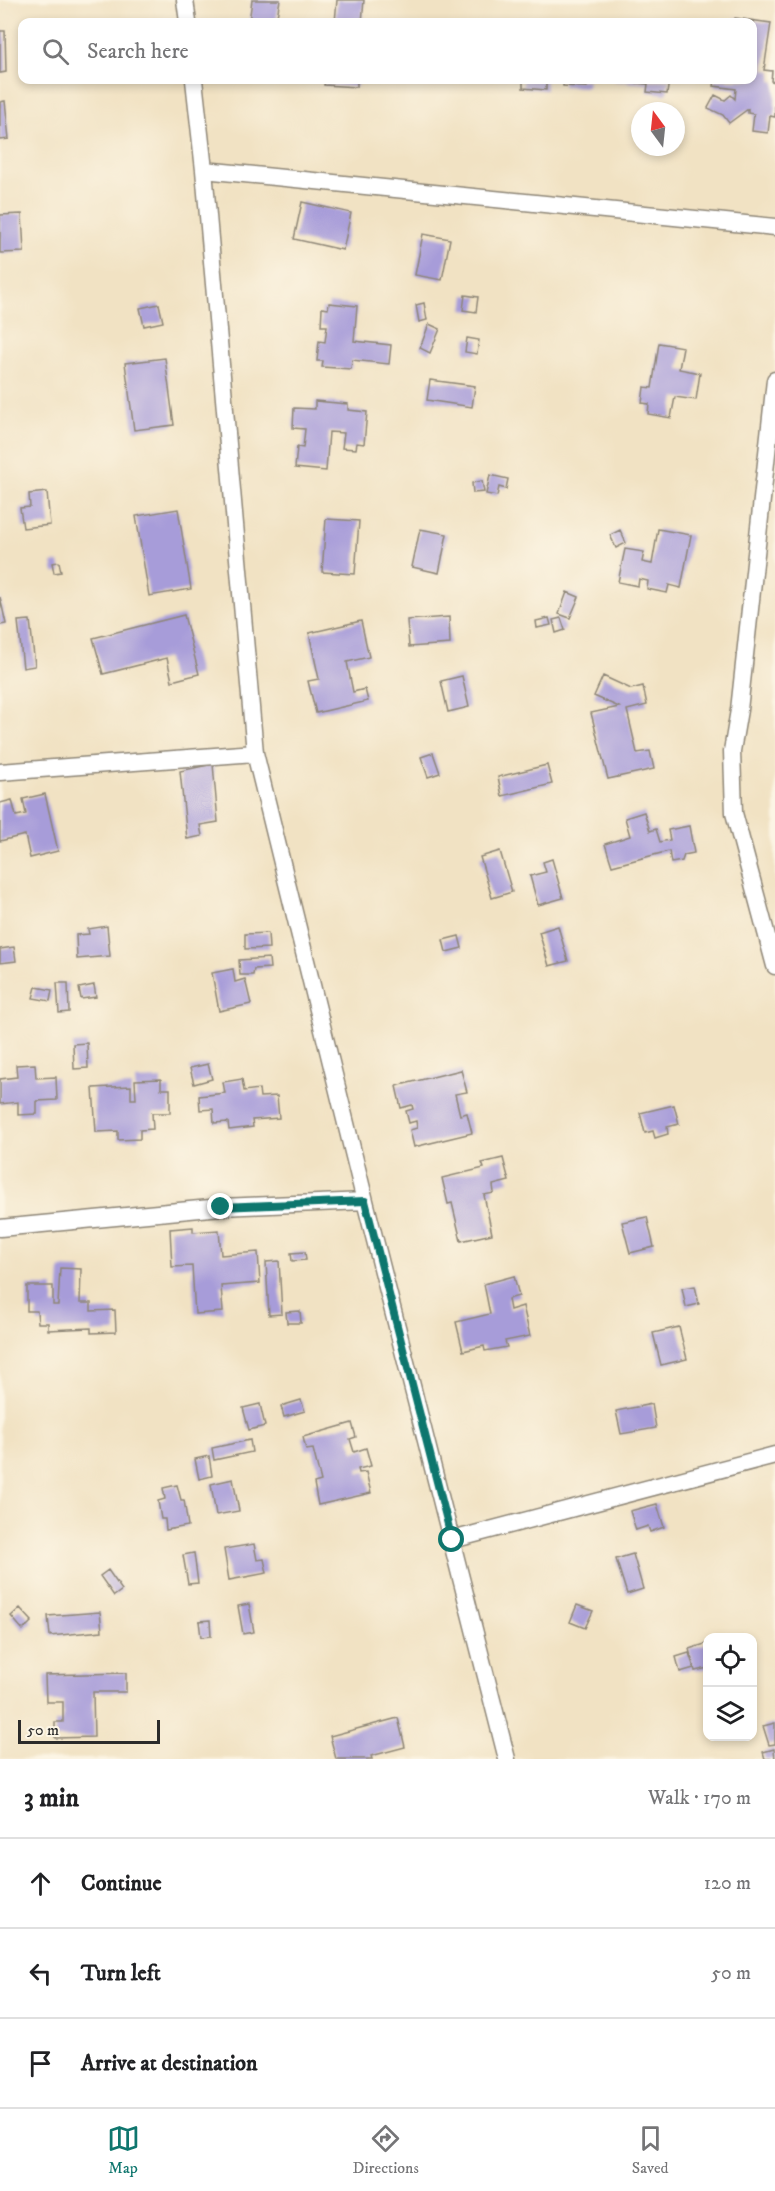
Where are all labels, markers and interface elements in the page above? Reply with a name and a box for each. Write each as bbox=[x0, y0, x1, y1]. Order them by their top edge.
search box bbox=[18, 18, 757, 84]
icon: search bbox=[39, 35, 72, 68]
text: Search here bbox=[87, 38, 189, 65]
north arrow bbox=[631, 102, 685, 156]
route end bbox=[207, 1193, 233, 1219]
route start bbox=[438, 1526, 464, 1552]
map controls bbox=[703, 1633, 757, 1741]
button: locate bbox=[703, 1633, 757, 1687]
button: layers bbox=[703, 1687, 757, 1741]
scale bar bbox=[18, 1717, 160, 1744]
text: 50 m bbox=[27, 1720, 59, 1740]
text: 3 min bbox=[24, 1782, 79, 1815]
text: Walk · 170 m bbox=[648, 1786, 751, 1811]
icon: ahead bbox=[24, 1867, 57, 1900]
text: Continue bbox=[81, 1870, 162, 1897]
text: 120 m bbox=[704, 1871, 751, 1896]
icon: left bbox=[24, 1957, 57, 1990]
text: Turn left bbox=[81, 1960, 161, 1987]
text: 50 m bbox=[711, 1961, 751, 1986]
icon: arrive bbox=[24, 2047, 57, 2080]
text: Arrive at destination bbox=[81, 2050, 258, 2077]
tab: Map bbox=[107, 2122, 140, 2178]
tab: Directions bbox=[353, 2122, 419, 2178]
tab: Saved bbox=[632, 2122, 669, 2178]

